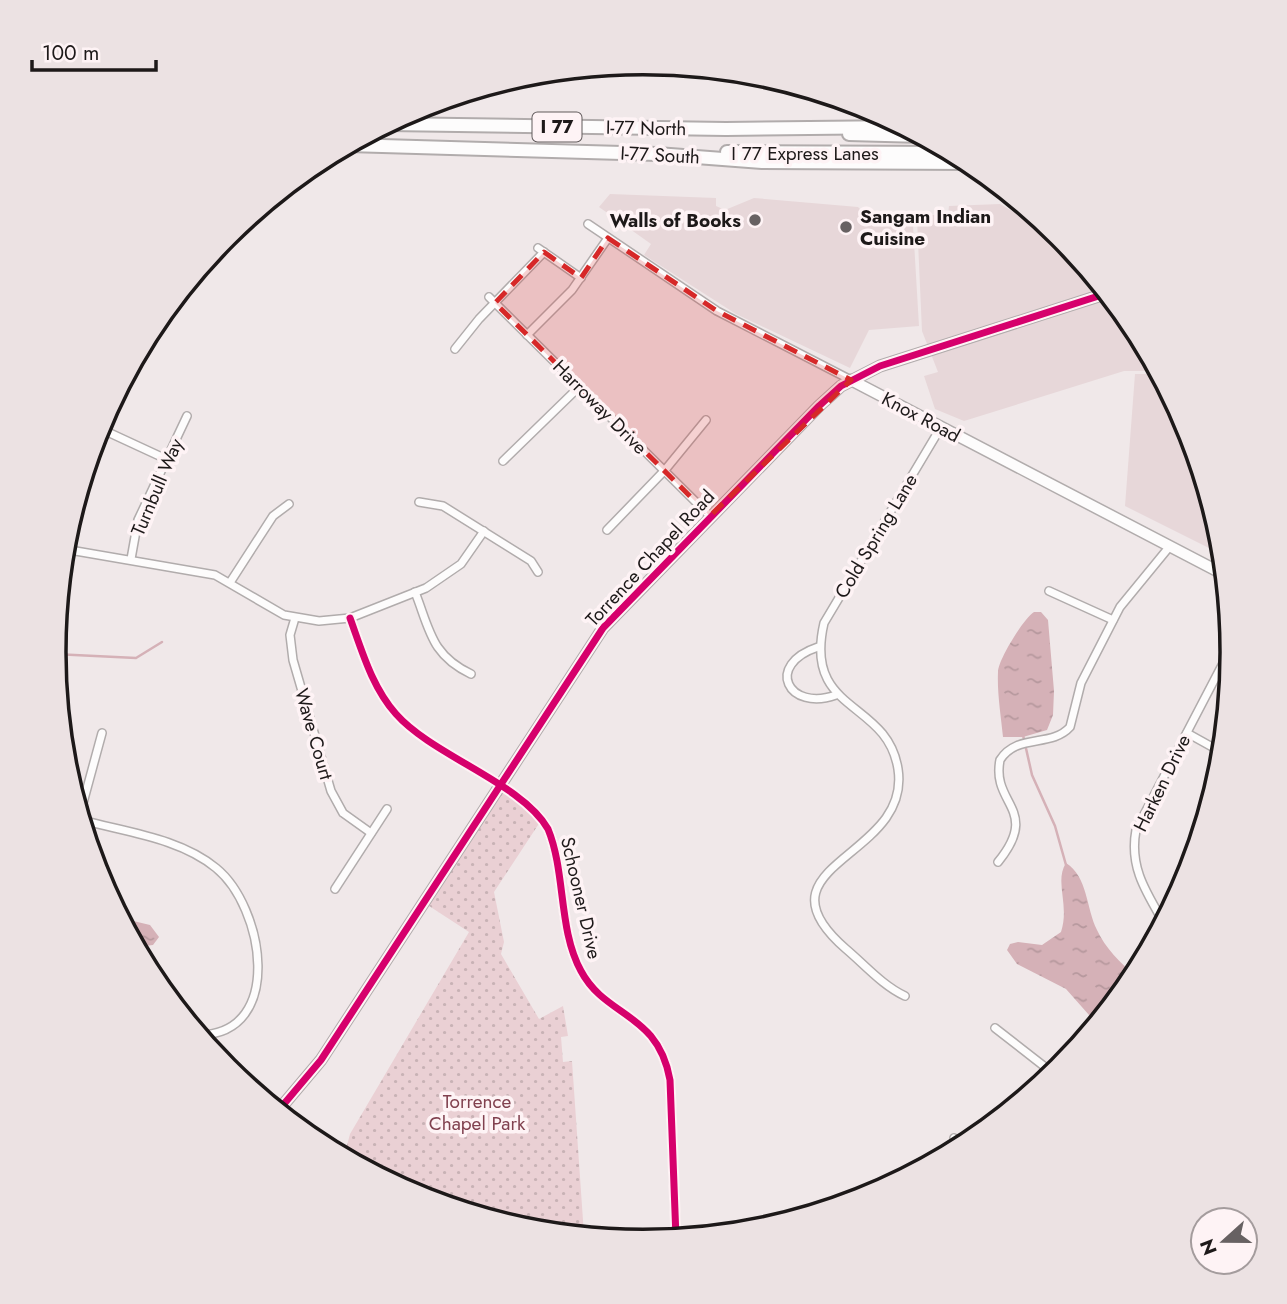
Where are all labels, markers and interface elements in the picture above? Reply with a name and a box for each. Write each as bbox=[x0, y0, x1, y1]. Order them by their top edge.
scale bar bbox=[32, 28, 156, 72]
text: 100 m bbox=[42, 38, 99, 68]
road number: I 77 bbox=[532, 112, 582, 142]
street label: I-77 North bbox=[606, 114, 686, 142]
street label: I-77 South bbox=[620, 139, 700, 171]
street label: I 77 Express Lanes bbox=[731, 140, 879, 167]
place label: Sangam Indian Cuisine bbox=[860, 203, 991, 252]
place label: Walls of Books bbox=[610, 207, 741, 234]
marker: Walls of Books bbox=[747, 212, 763, 228]
marker: Sangam Indian Cuisine bbox=[838, 219, 854, 235]
street label: Harroway Drive bbox=[547, 354, 653, 460]
street label: Knox Road bbox=[877, 385, 965, 449]
street label: Turnbull Way bbox=[124, 434, 190, 540]
street label: Cold Spring Lane bbox=[828, 468, 924, 603]
street label: Torrence Chapel Road bbox=[579, 484, 721, 632]
street label: Wave Court bbox=[288, 685, 340, 783]
street label: Harken Drive bbox=[1127, 730, 1197, 836]
street label: Schooner Drive bbox=[554, 834, 608, 962]
park label: Torrence Chapel Park bbox=[429, 1088, 526, 1137]
north arrow bbox=[1189, 1206, 1259, 1276]
text: N bbox=[1193, 1235, 1224, 1259]

